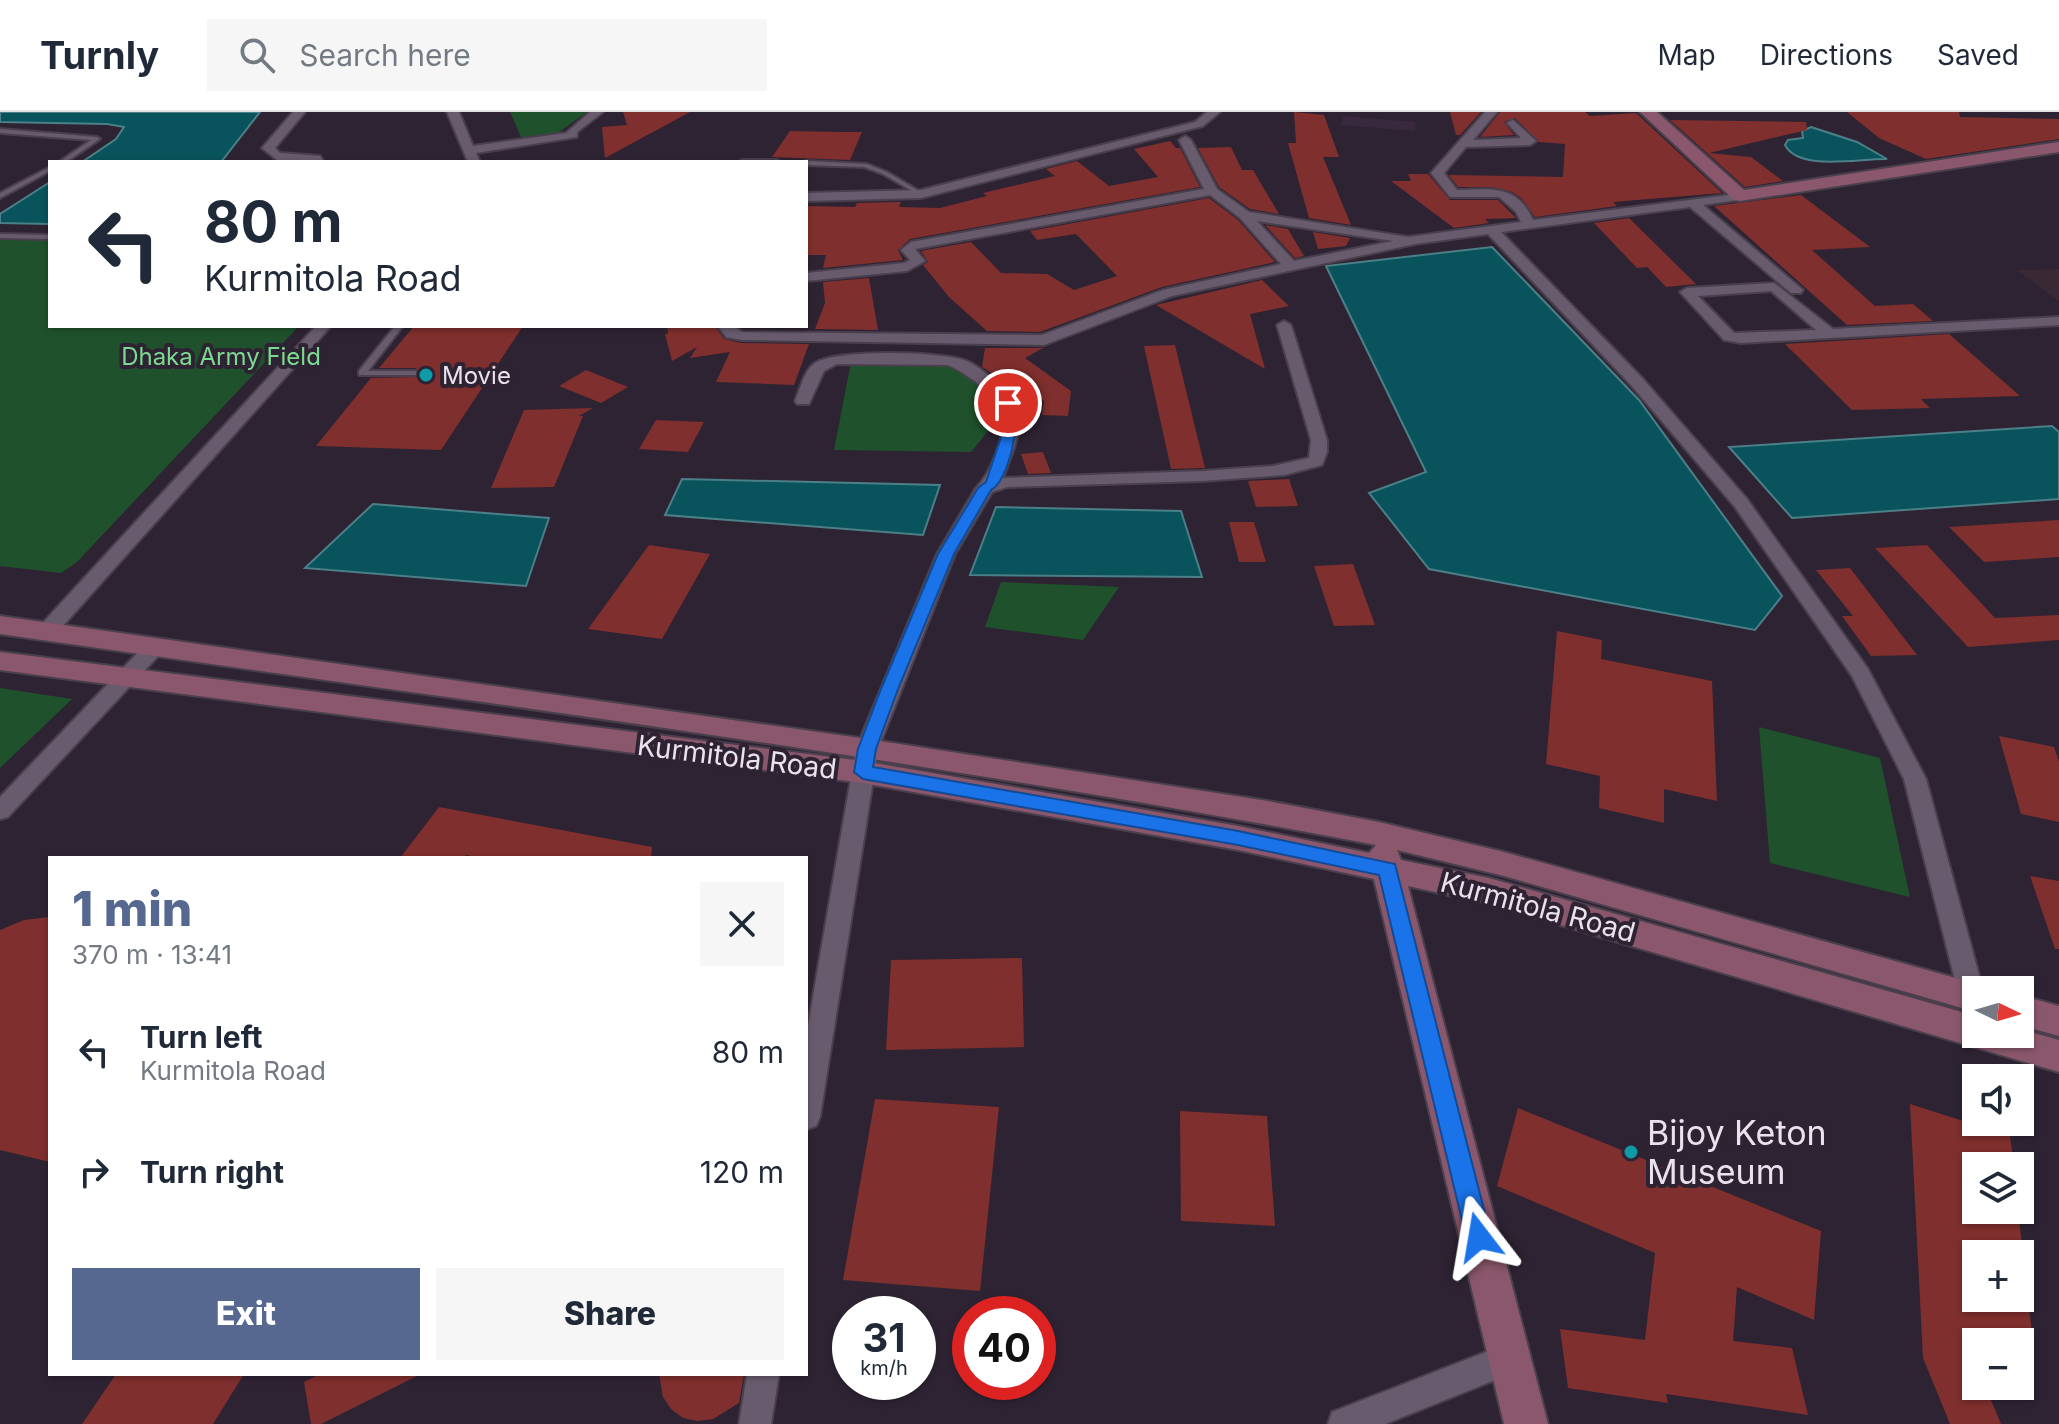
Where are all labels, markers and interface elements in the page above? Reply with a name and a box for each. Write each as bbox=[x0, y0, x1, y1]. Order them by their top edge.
search box bbox=[207, 19, 767, 91]
text: Turnly bbox=[40, 32, 159, 78]
icon: search bbox=[235, 33, 279, 77]
text: Search here bbox=[299, 37, 471, 73]
text: Map bbox=[1657, 38, 1716, 72]
text: Directions bbox=[1760, 38, 1893, 72]
text: Saved bbox=[1937, 38, 2019, 72]
text: 80 m bbox=[204, 188, 343, 256]
icon: left bbox=[72, 192, 176, 296]
text: Kurmitola Road bbox=[204, 256, 462, 300]
park label: Dhaka Army Field bbox=[121, 342, 321, 371]
place label: Movie bbox=[442, 361, 511, 390]
marker: Movie bbox=[417, 366, 435, 384]
pin bbox=[974, 369, 1042, 437]
icon: arrive bbox=[986, 381, 1030, 425]
street label: Kurmitola Road bbox=[636, 728, 838, 786]
street label: Kurmitola Road bbox=[1437, 865, 1639, 949]
text: 1 min bbox=[72, 879, 192, 938]
button: close bbox=[700, 882, 784, 966]
text: 370 m · 13:41 bbox=[72, 939, 232, 970]
north arrow bbox=[1962, 976, 2034, 1048]
map controls bbox=[1962, 976, 2034, 1400]
text: Turn left bbox=[140, 1019, 262, 1055]
icon: left bbox=[72, 1030, 116, 1074]
text: 80 m bbox=[712, 1034, 784, 1070]
text: Kurmitola Road bbox=[140, 1055, 326, 1086]
button: sound bbox=[1962, 1064, 2034, 1136]
place label: Bijoy Keton Museum bbox=[1647, 1112, 1827, 1192]
marker: Bijoy Keton Museum bbox=[1622, 1143, 1640, 1161]
icon: right bbox=[72, 1150, 116, 1194]
button: layers bbox=[1962, 1152, 2034, 1224]
text: Turn right bbox=[140, 1154, 284, 1190]
text: 120 m bbox=[700, 1154, 784, 1190]
position arrow bbox=[1437, 1195, 1521, 1279]
button: + bbox=[1962, 1240, 2034, 1312]
button: Exit bbox=[72, 1268, 420, 1360]
button: Share bbox=[436, 1268, 784, 1360]
speed limit sign: 40 bbox=[952, 1296, 1056, 1400]
text: 31 bbox=[862, 1313, 906, 1362]
button: − bbox=[1962, 1328, 2034, 1400]
text: km/h bbox=[860, 1356, 908, 1380]

